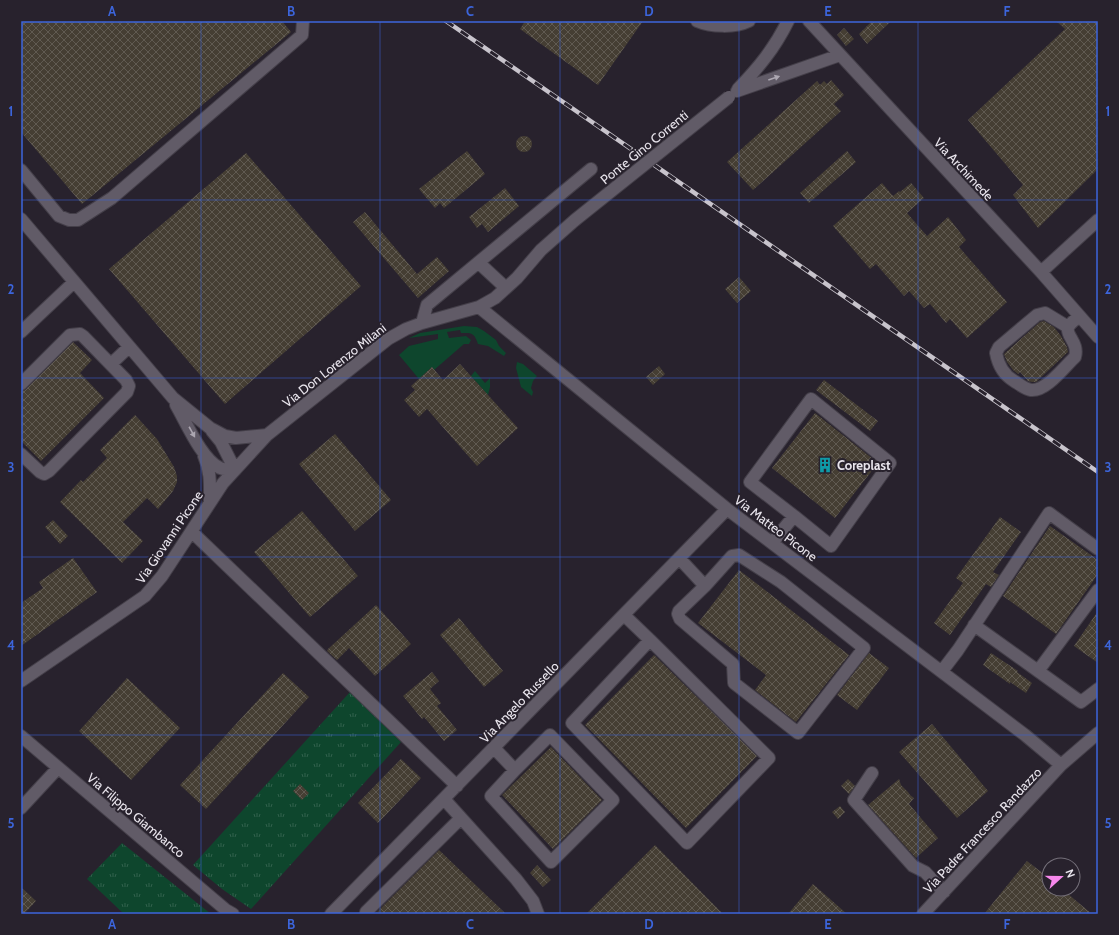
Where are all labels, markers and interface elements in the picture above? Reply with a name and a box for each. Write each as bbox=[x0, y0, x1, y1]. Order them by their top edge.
text: A bbox=[108, 3, 117, 19]
text: B bbox=[287, 3, 295, 19]
text: C bbox=[466, 3, 474, 19]
text: D bbox=[644, 3, 654, 19]
text: E bbox=[824, 3, 832, 19]
text: F bbox=[1004, 3, 1011, 19]
one-way arrow bbox=[768, 74, 780, 80]
text: 1 bbox=[9, 103, 13, 119]
text: 1 bbox=[1106, 103, 1110, 119]
street label: Ponte Gino Correnti bbox=[597, 107, 691, 187]
street label: Via Archimede bbox=[931, 134, 997, 204]
text: 2 bbox=[8, 281, 15, 297]
text: 2 bbox=[1105, 281, 1112, 297]
street label: Via Don Lorenzo Milani bbox=[279, 320, 389, 410]
one-way arrow bbox=[188, 427, 195, 438]
building icon: Coreplast bbox=[816, 456, 834, 474]
place label: Coreplast bbox=[837, 457, 891, 473]
text: 3 bbox=[7, 459, 15, 475]
text: 3 bbox=[1104, 459, 1112, 475]
street label: Via Giovanni Picone bbox=[132, 487, 206, 587]
street label: Via Matteo Picone bbox=[731, 492, 821, 565]
text: 4 bbox=[7, 637, 15, 653]
text: 4 bbox=[1104, 637, 1112, 653]
street label: Via Angelo Russello bbox=[476, 658, 562, 746]
street label: Via Padre Francesco Randazzo bbox=[920, 764, 1044, 896]
street label: Via Filippo Giambanco bbox=[84, 769, 188, 861]
text: 5 bbox=[8, 815, 15, 831]
text: 5 bbox=[1105, 815, 1112, 831]
north arrow bbox=[1041, 857, 1081, 897]
text: N bbox=[1062, 867, 1078, 880]
text: A bbox=[108, 916, 117, 932]
text: B bbox=[287, 916, 295, 932]
text: C bbox=[466, 916, 474, 932]
text: D bbox=[644, 916, 654, 932]
text: E bbox=[824, 916, 832, 932]
text: F bbox=[1004, 916, 1011, 932]

